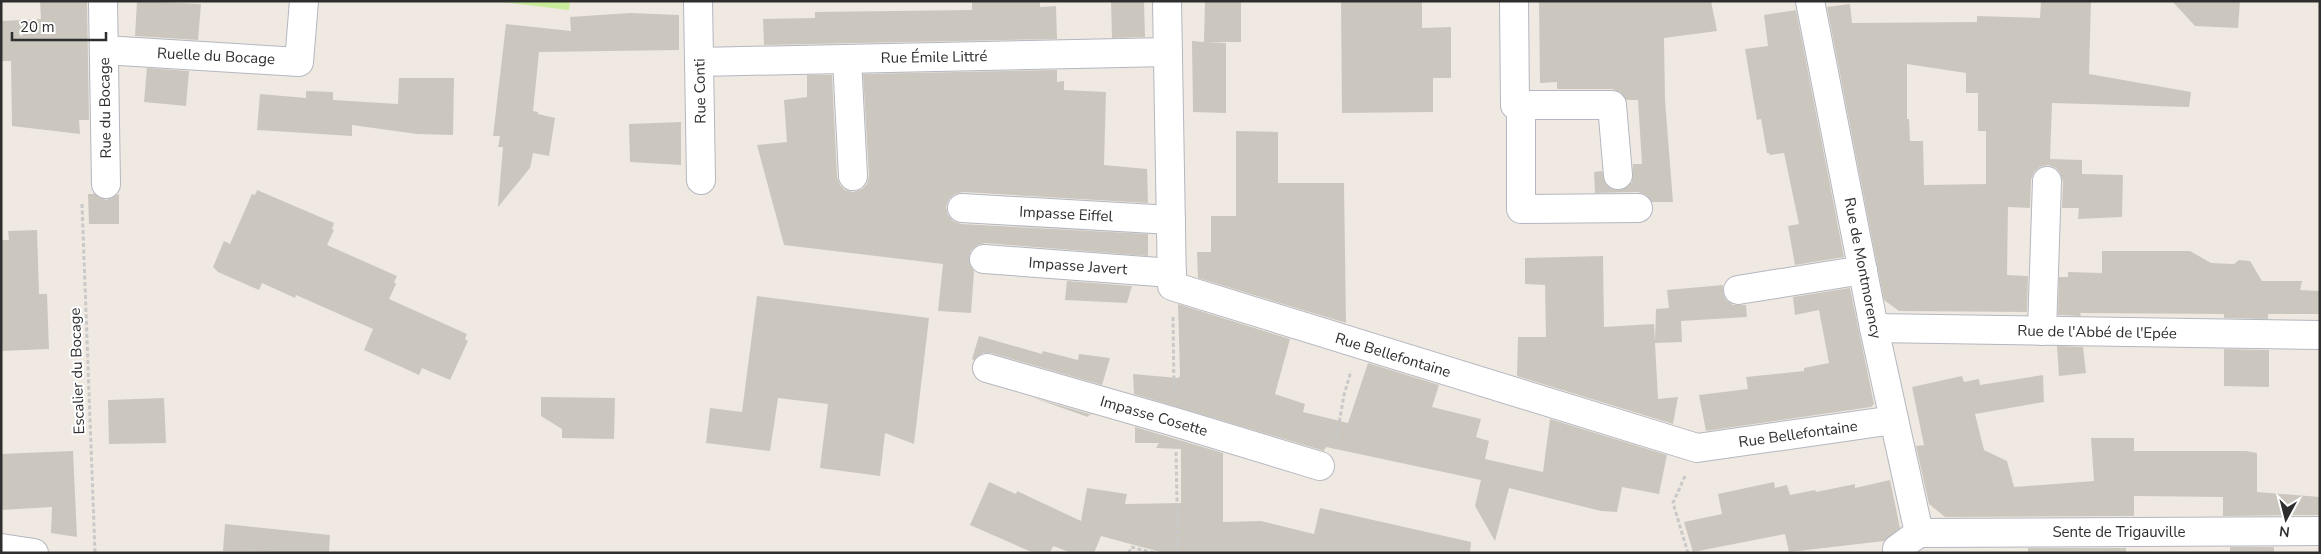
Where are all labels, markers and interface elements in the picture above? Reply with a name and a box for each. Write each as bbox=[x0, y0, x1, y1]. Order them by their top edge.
scale bar bbox=[12, 10, 106, 42]
text: 20 m bbox=[20, 17, 55, 37]
street label: Ruelle du Bocage bbox=[156, 43, 276, 69]
street label: Rue Émile Littré bbox=[880, 46, 988, 68]
street label: Rue du Bocage bbox=[94, 57, 116, 159]
street label: Rue Conti bbox=[689, 58, 711, 124]
street label: Rue de Montmorency bbox=[1839, 196, 1887, 341]
street label: Impasse Eiffel bbox=[1019, 202, 1114, 226]
street label: Impasse Javert bbox=[1028, 253, 1129, 279]
street label: Escalier du Bocage bbox=[65, 307, 89, 435]
street label: Rue de l'Abbé de l'Epée bbox=[2017, 321, 2177, 343]
street label: Rue Bellefontaine bbox=[1333, 328, 1453, 382]
street label: Impasse Cosette bbox=[1098, 391, 1210, 441]
street label: Rue Bellefontaine bbox=[1737, 416, 1859, 452]
north arrow bbox=[2261, 494, 2311, 544]
text: N bbox=[2278, 521, 2291, 541]
street label: Sente de Trigauville bbox=[2052, 522, 2186, 542]

